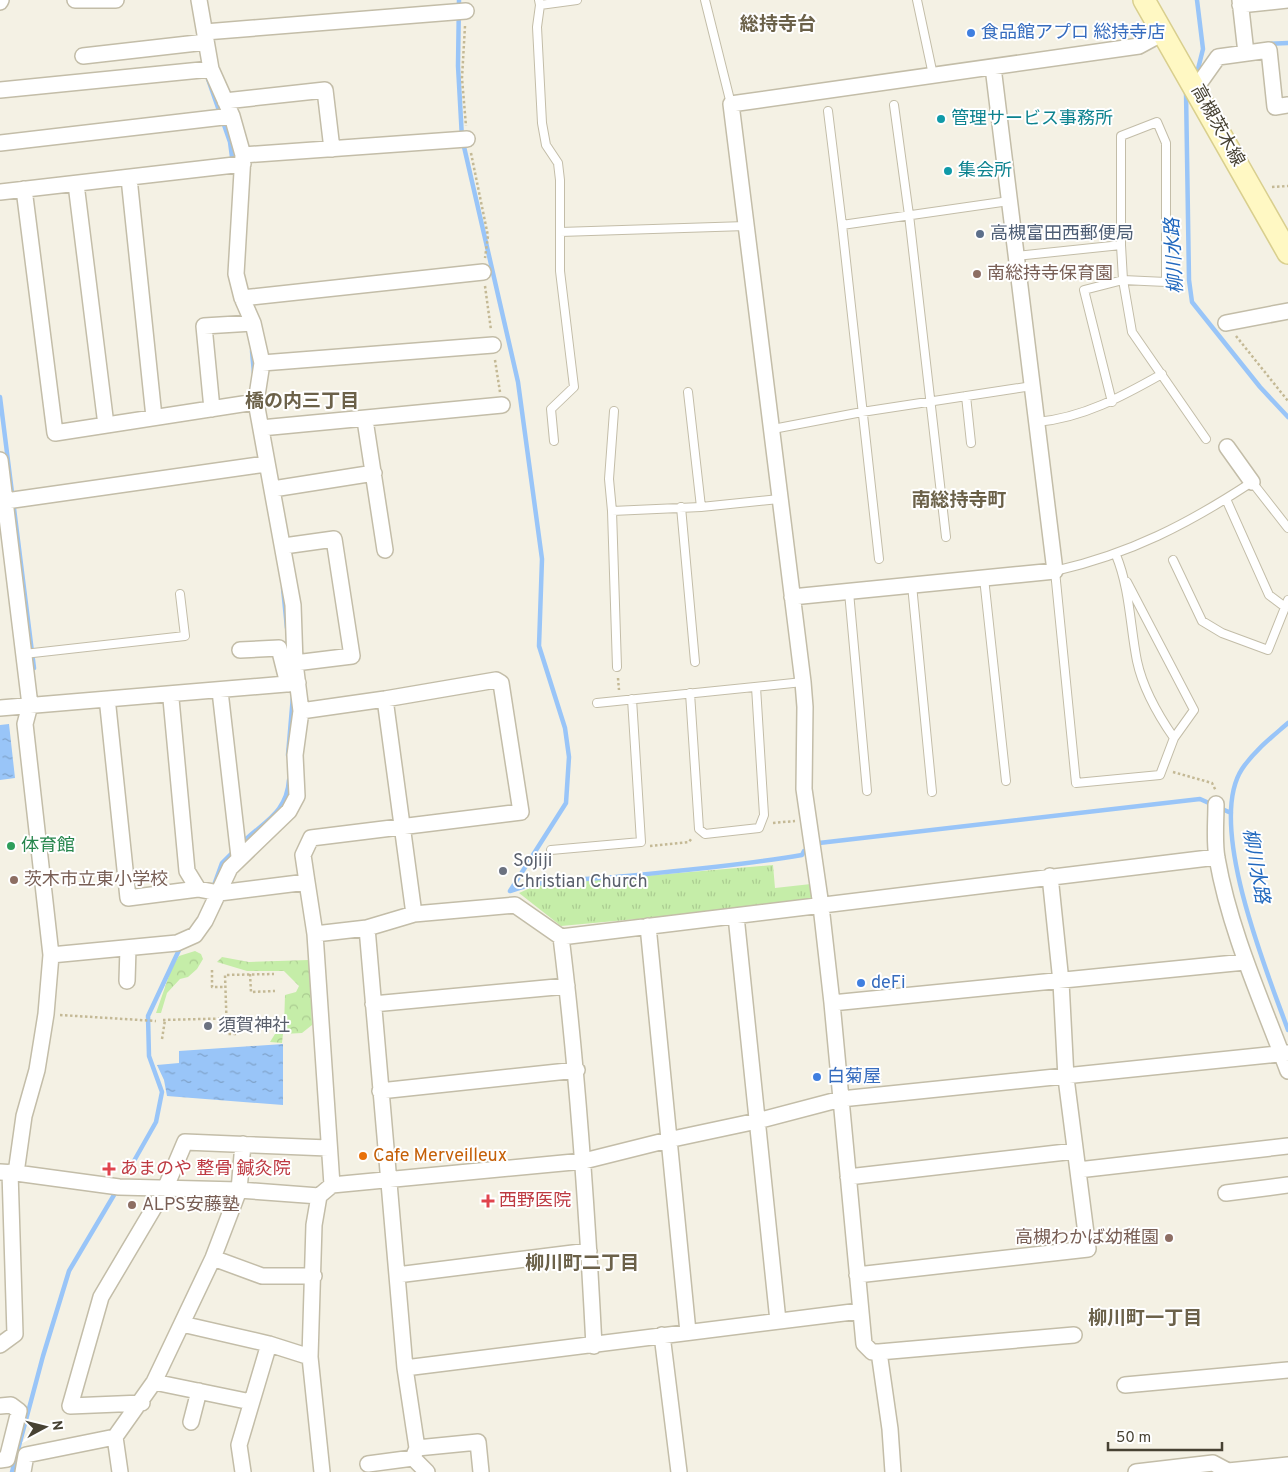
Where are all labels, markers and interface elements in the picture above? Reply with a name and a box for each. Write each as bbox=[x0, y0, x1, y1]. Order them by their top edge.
district label: 総持寺台 bbox=[740, 13, 816, 37]
place label: 食品館アプロ 総持寺店 bbox=[981, 22, 1165, 45]
marker: 食品館アプロ 総持寺店 bbox=[965, 27, 977, 39]
street label: 高槻茨木線 bbox=[1185, 81, 1249, 171]
place label: 管理サービス事務所 bbox=[951, 108, 1113, 131]
marker: 管理サービス事務所 bbox=[935, 113, 947, 125]
place label: 集会所 bbox=[958, 160, 1012, 183]
marker: 集会所 bbox=[942, 165, 954, 177]
water label: 柳川水路 bbox=[1161, 215, 1189, 295]
place label: 高槻富田西郵便局 bbox=[990, 223, 1134, 246]
marker: 高槻富田西郵便局 bbox=[974, 228, 986, 240]
place label: 南総持寺保育園 bbox=[987, 263, 1113, 286]
marker: 南総持寺保育園 bbox=[971, 268, 983, 280]
district label: 橋の内三丁目 bbox=[245, 390, 359, 414]
district label: 南総持寺町 bbox=[911, 489, 1007, 513]
water label: 柳川水路 bbox=[1237, 826, 1274, 907]
place label: 体育館 bbox=[21, 835, 75, 858]
marker: 体育館 bbox=[5, 840, 17, 852]
place label: Sojiji Christian Church bbox=[513, 850, 648, 894]
marker: Sojiji Christian Church bbox=[497, 865, 509, 877]
place label: 茨木市立東小学校 bbox=[24, 869, 168, 892]
marker: 茨木市立東小学校 bbox=[8, 874, 20, 886]
place label: deFi bbox=[871, 972, 906, 995]
marker: deFi bbox=[855, 977, 867, 989]
place label: 須賀神社 bbox=[218, 1015, 290, 1038]
marker: 須賀神社 bbox=[202, 1020, 214, 1032]
place label: 白菊屋 bbox=[827, 1066, 881, 1089]
marker: 白菊屋 bbox=[811, 1071, 823, 1083]
place label: Cafe Merveilleux bbox=[373, 1145, 507, 1168]
marker: Cafe Merveilleux bbox=[357, 1150, 369, 1162]
place label: あまのや 整骨 鍼灸院 bbox=[120, 1158, 290, 1181]
marker: あまのや 整骨 鍼灸院 bbox=[102, 1162, 116, 1176]
place label: 西野医院 bbox=[499, 1190, 571, 1213]
place label: ALPS安藤塾 bbox=[142, 1194, 240, 1217]
marker: 西野医院 bbox=[481, 1194, 495, 1208]
marker: ALPS安藤塾 bbox=[126, 1199, 138, 1211]
place label: 高槻わかば幼稚園 bbox=[1015, 1227, 1159, 1250]
marker: 高槻わかば幼稚園 bbox=[1163, 1232, 1175, 1244]
district label: 柳川町二丁目 bbox=[525, 1252, 639, 1276]
district label: 柳川町一丁目 bbox=[1088, 1307, 1202, 1331]
north arrow bbox=[20, 1402, 70, 1452]
text: N bbox=[47, 1420, 65, 1432]
scale bar bbox=[1108, 1420, 1222, 1452]
text: 50 m bbox=[1116, 1429, 1151, 1448]

